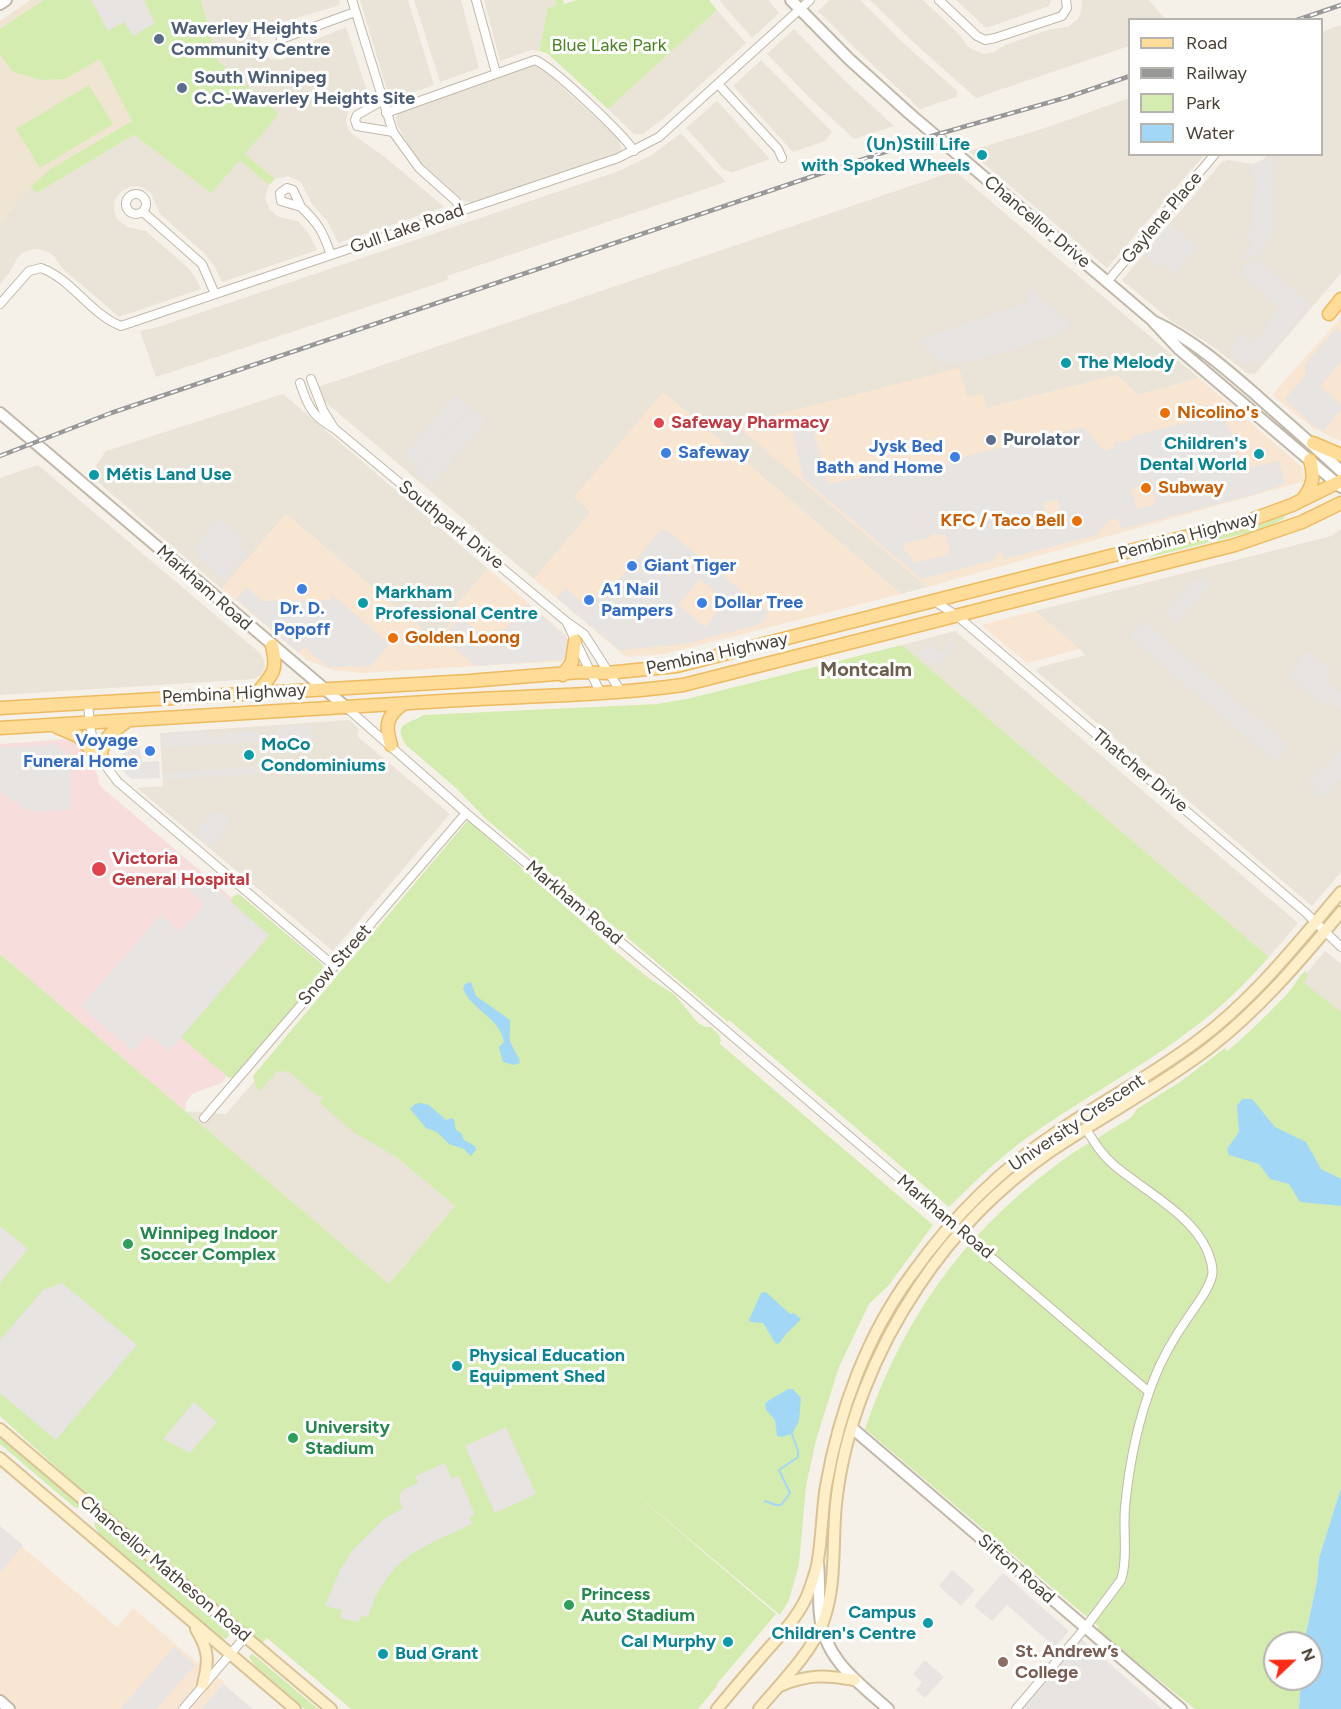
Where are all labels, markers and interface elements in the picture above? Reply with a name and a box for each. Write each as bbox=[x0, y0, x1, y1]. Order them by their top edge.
place label: Waverley Heights Community Centre bbox=[171, 18, 330, 60]
legend bbox=[1128, 18, 1323, 156]
marker: Waverley Heights Community Centre bbox=[152, 32, 166, 46]
text: Road bbox=[1186, 32, 1227, 54]
park label: Blue Lake Park bbox=[552, 35, 666, 57]
text: Railway bbox=[1186, 62, 1247, 84]
place label: South Winnipeg C.C-Waverley Heights Site bbox=[194, 67, 415, 110]
marker: South Winnipeg C.C-Waverley Heights Site bbox=[175, 81, 189, 95]
text: Park bbox=[1186, 92, 1220, 114]
text: Water bbox=[1186, 122, 1234, 144]
place label: (Un)Still Life with Spoked Wheels bbox=[801, 134, 970, 176]
marker: (Un)Still Life with Spoked Wheels bbox=[975, 148, 989, 162]
street label: Gaylene Place bbox=[1117, 168, 1207, 268]
street label: Chancellor Drive bbox=[979, 171, 1095, 273]
street label: Gull Lake Road bbox=[347, 199, 467, 259]
place label: The Melody bbox=[1078, 352, 1174, 374]
marker: The Melody bbox=[1059, 356, 1073, 370]
place label: Nicolino's bbox=[1177, 402, 1259, 424]
marker: Nicolino's bbox=[1158, 406, 1172, 420]
place label: Safeway Pharmacy bbox=[671, 412, 829, 434]
marker: Safeway Pharmacy bbox=[652, 416, 666, 430]
place label: Purolator bbox=[1003, 429, 1080, 451]
marker: Purolator bbox=[984, 433, 998, 447]
place label: Children's Dental World bbox=[1139, 433, 1247, 476]
place label: Jysk Bed Bath and Home bbox=[816, 436, 943, 478]
place label: Safeway bbox=[678, 442, 749, 464]
marker: Safeway bbox=[659, 446, 673, 460]
marker: Children's Dental World bbox=[1252, 447, 1266, 461]
marker: Jysk Bed Bath and Home bbox=[948, 450, 962, 464]
place label: Métis Land Use bbox=[106, 464, 232, 486]
marker: Métis Land Use bbox=[87, 468, 101, 482]
street label: Southpark Drive bbox=[394, 476, 508, 574]
place label: Subway bbox=[1158, 477, 1224, 499]
marker: Subway bbox=[1139, 481, 1153, 495]
street label: Pembina Highway bbox=[1115, 507, 1261, 565]
place label: KFC / Taco Bell bbox=[940, 510, 1065, 532]
marker: KFC / Taco Bell bbox=[1070, 514, 1084, 528]
street label: Markham Road bbox=[152, 541, 256, 635]
place label: Giant Tiger bbox=[644, 555, 736, 577]
marker: Giant Tiger bbox=[625, 559, 639, 573]
place label: A1 Nail Pampers bbox=[601, 579, 673, 622]
marker: Dr. D. Popoff bbox=[295, 582, 309, 596]
place label: Markham Professional Centre bbox=[375, 582, 538, 624]
place label: Dollar Tree bbox=[714, 592, 803, 614]
marker: A1 Nail Pampers bbox=[582, 593, 596, 607]
marker: Markham Professional Centre bbox=[356, 596, 370, 610]
marker: Dollar Tree bbox=[695, 596, 709, 610]
place label: Dr. D. Popoff bbox=[274, 598, 330, 640]
place label: Golden Loong bbox=[405, 627, 520, 649]
street label: Pembina Highway bbox=[644, 628, 790, 680]
marker: Golden Loong bbox=[386, 631, 400, 645]
district label: Montcalm bbox=[820, 658, 912, 682]
street label: Pembina Highway bbox=[161, 679, 307, 709]
street label: Thatcher Drive bbox=[1088, 725, 1192, 817]
place label: Voyage Funeral Home bbox=[23, 730, 138, 772]
place label: MoCo Condominiums bbox=[261, 734, 386, 777]
marker: Voyage Funeral Home bbox=[143, 744, 157, 758]
marker: MoCo Condominiums bbox=[242, 748, 256, 762]
place label: Victoria General Hospital bbox=[112, 848, 250, 890]
street label: Markham Road bbox=[521, 856, 627, 950]
marker: Victoria General Hospital bbox=[90, 860, 108, 878]
street label: Snow Street bbox=[294, 920, 376, 1010]
street label: University Crescent bbox=[1005, 1070, 1149, 1176]
street label: Markham Road bbox=[892, 1170, 998, 1264]
place label: Winnipeg Indoor Soccer Complex bbox=[140, 1223, 277, 1266]
marker: Winnipeg Indoor Soccer Complex bbox=[121, 1237, 135, 1251]
place label: Physical Education Equipment Shed bbox=[469, 1345, 625, 1388]
marker: Physical Education Equipment Shed bbox=[450, 1359, 464, 1373]
place label: University Stadium bbox=[305, 1417, 390, 1460]
marker: University Stadium bbox=[286, 1431, 300, 1445]
street label: Chancellor Matheson Road bbox=[75, 1491, 255, 1647]
street label: Sifton Road bbox=[973, 1530, 1059, 1608]
place label: Princess Auto Stadium bbox=[581, 1584, 695, 1626]
marker: Princess Auto Stadium bbox=[562, 1598, 576, 1612]
place label: Campus Children's Centre bbox=[771, 1602, 916, 1644]
marker: Campus Children's Centre bbox=[921, 1616, 935, 1630]
place label: Cal Murphy bbox=[621, 1631, 716, 1653]
north arrow bbox=[1263, 1631, 1323, 1691]
marker: Cal Murphy bbox=[721, 1635, 735, 1649]
place label: St. Andrew’s College bbox=[1015, 1641, 1118, 1684]
place label: Bud Grant bbox=[395, 1643, 478, 1665]
text: N bbox=[1297, 1646, 1319, 1664]
marker: Bud Grant bbox=[376, 1647, 390, 1661]
marker: St. Andrew’s College bbox=[996, 1655, 1010, 1669]

